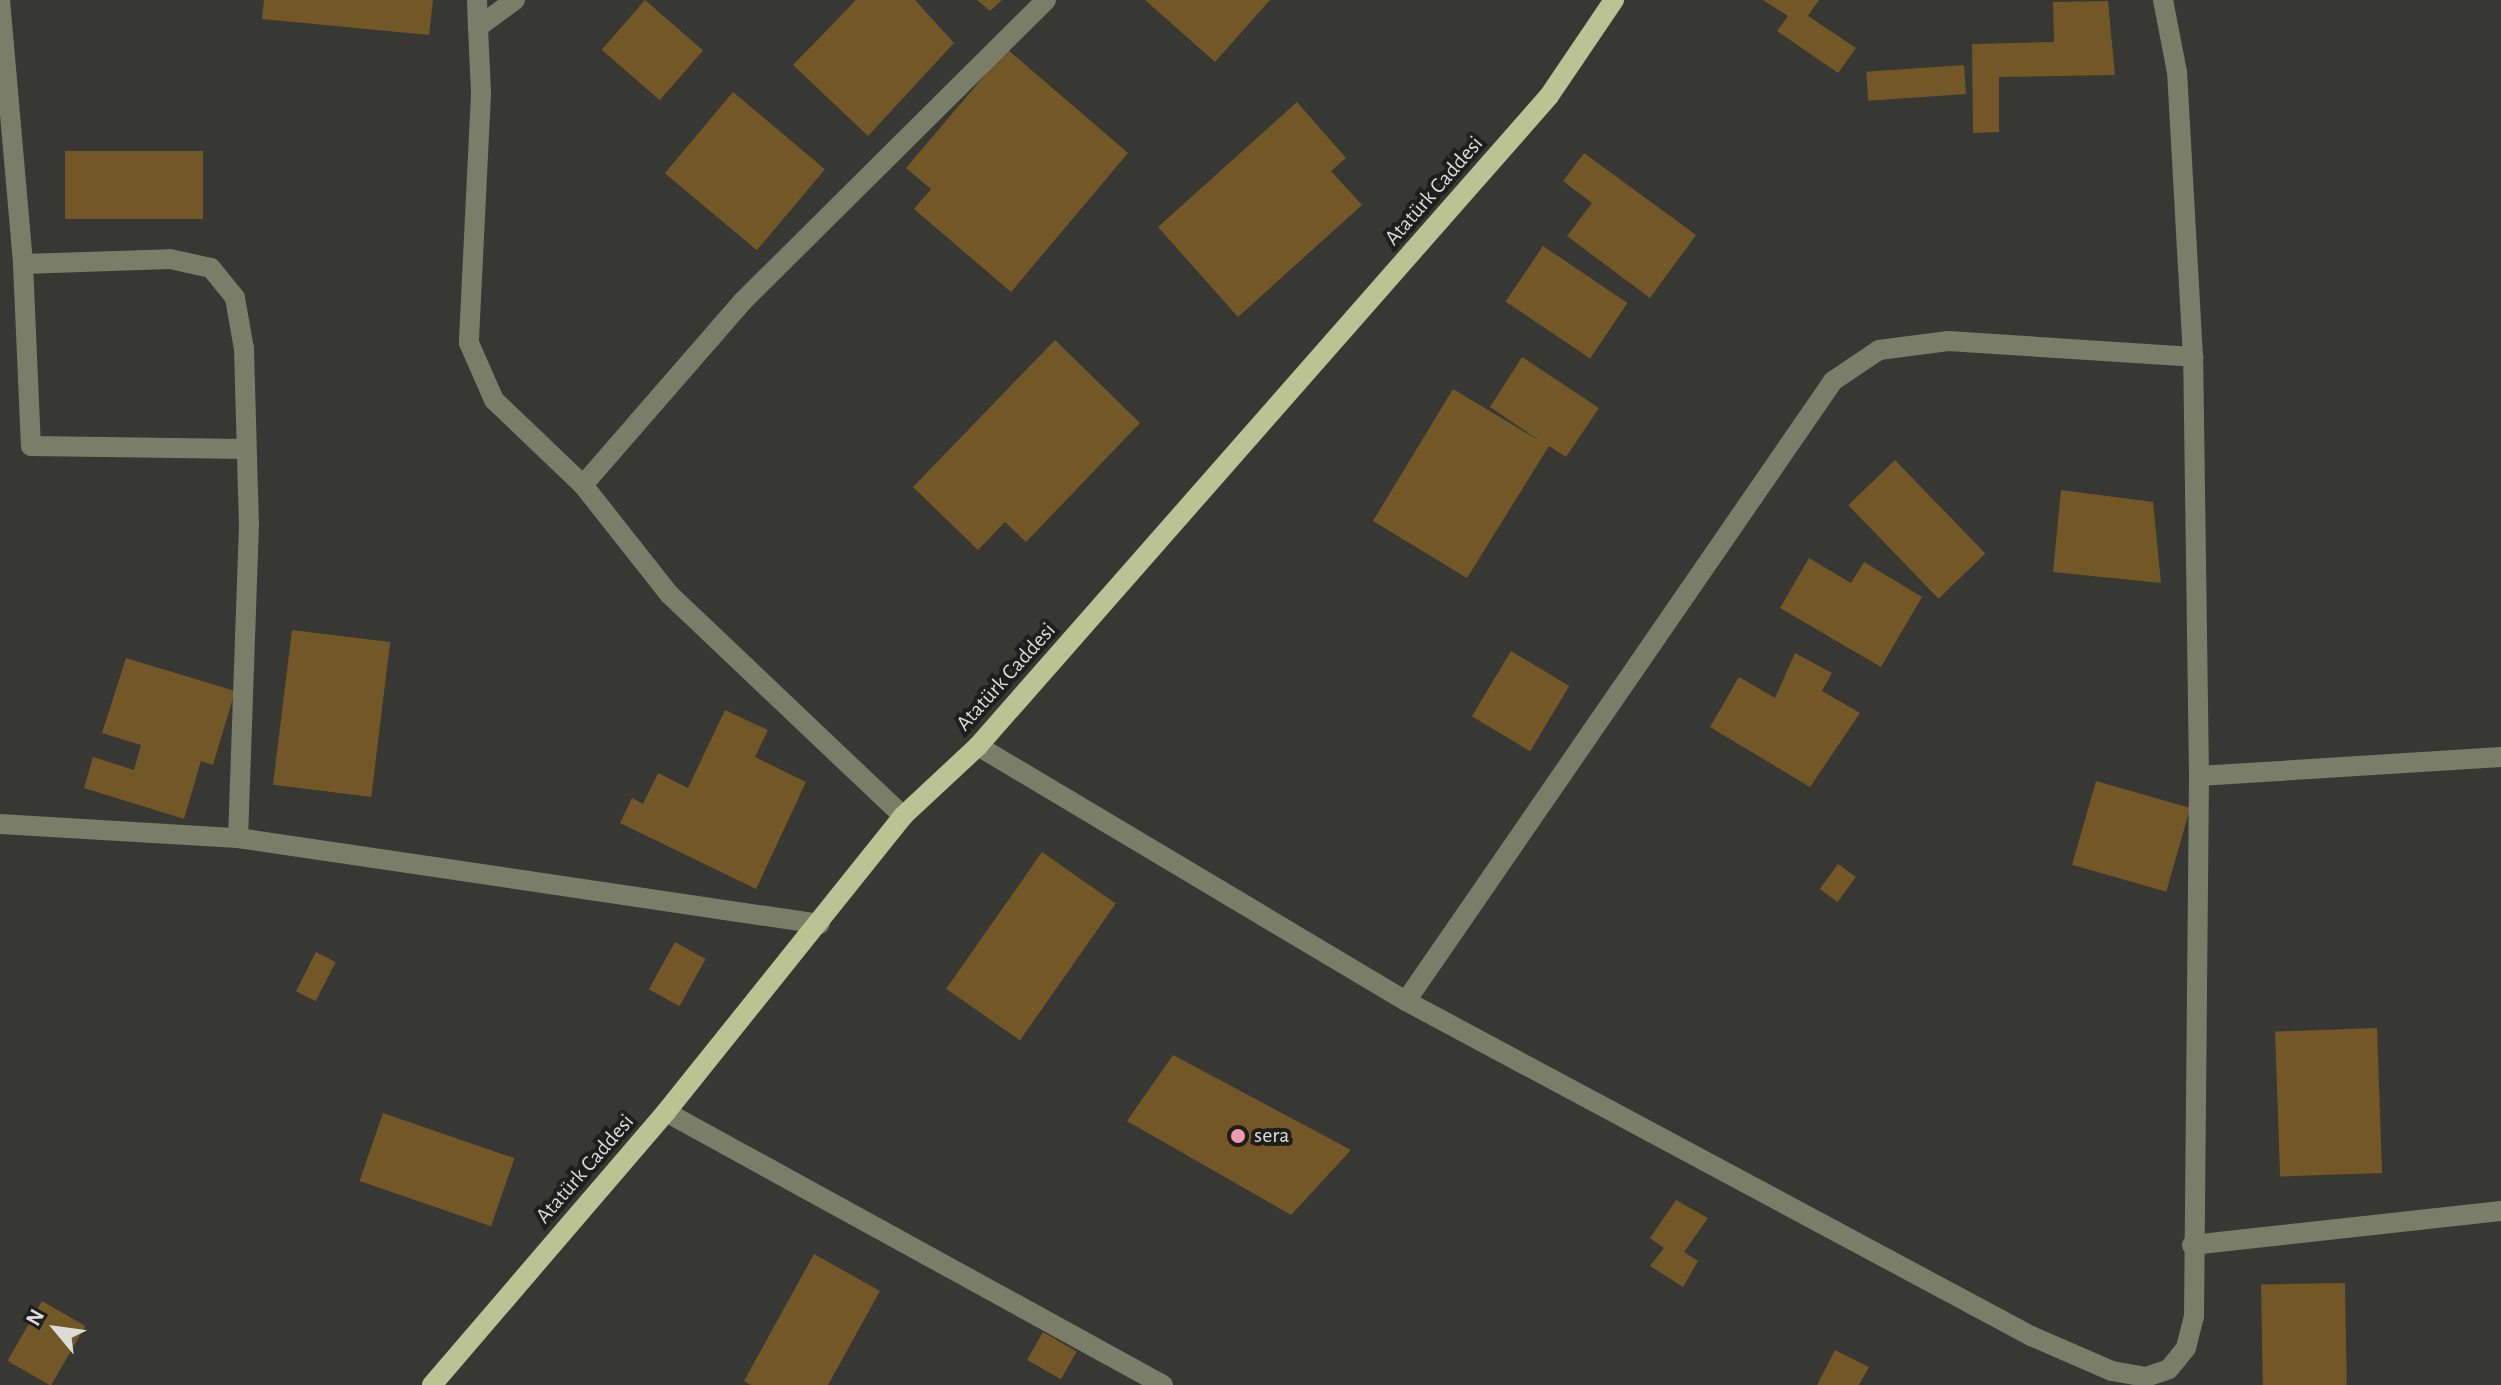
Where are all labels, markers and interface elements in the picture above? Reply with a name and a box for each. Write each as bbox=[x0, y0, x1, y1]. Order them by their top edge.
street label: Atatürk Caddesi bbox=[1379, 131, 1489, 251]
street label: Atatürk Caddesi bbox=[951, 618, 1061, 736]
street label: Atatürk Caddesi bbox=[530, 1109, 640, 1229]
place label: sera bbox=[1254, 1123, 1289, 1149]
marker: sera bbox=[1229, 1127, 1247, 1145]
north arrow bbox=[16, 1289, 96, 1369]
text: N bbox=[22, 1305, 48, 1329]

